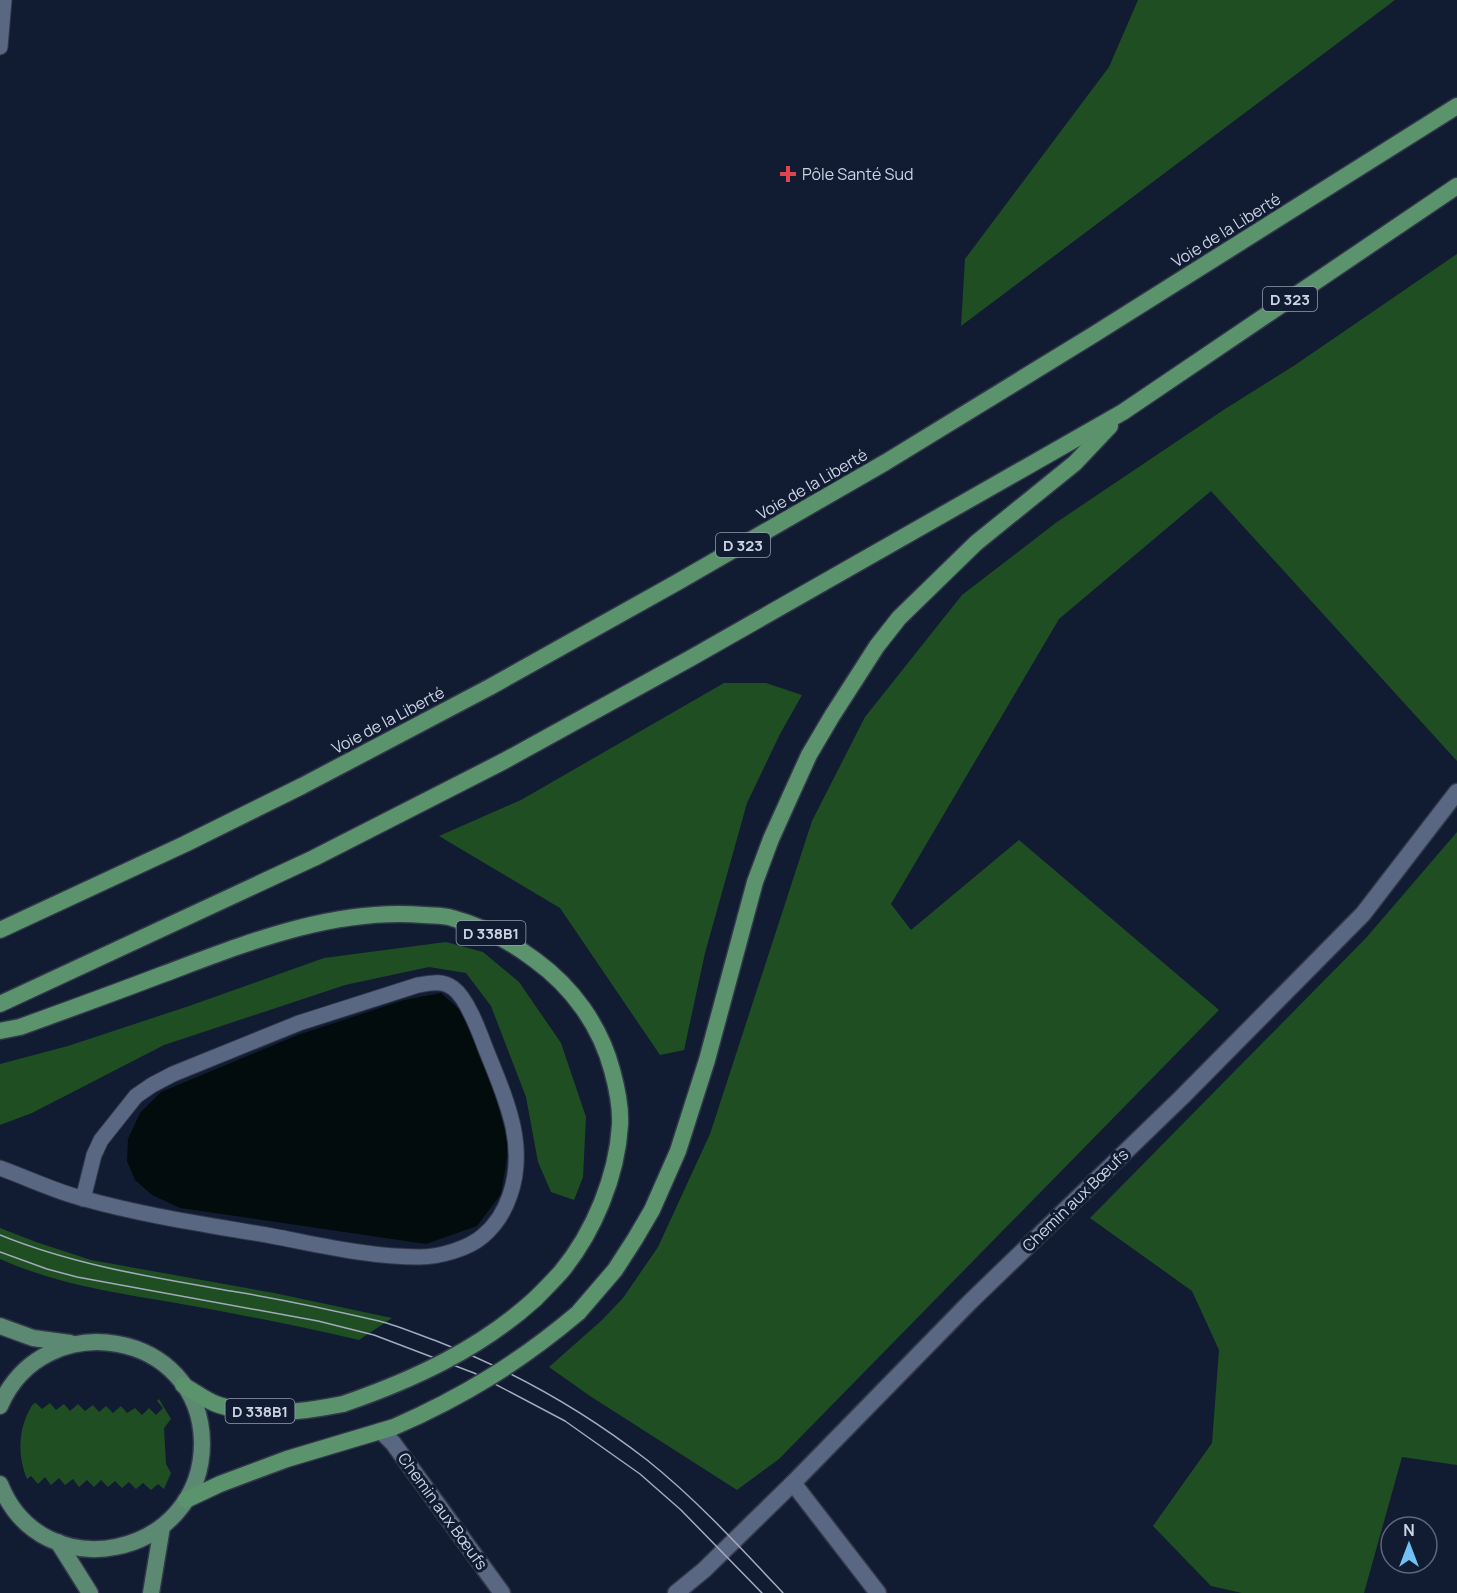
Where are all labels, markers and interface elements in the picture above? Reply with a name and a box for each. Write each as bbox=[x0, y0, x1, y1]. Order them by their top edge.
place label: Pôle Santé Sud bbox=[802, 163, 913, 185]
marker: Pôle Santé Sud bbox=[779, 165, 797, 183]
street label: Voie de la Liberté bbox=[1167, 188, 1285, 272]
road number: D 323 bbox=[1263, 287, 1317, 311]
street label: Voie de la Liberté bbox=[753, 443, 871, 525]
road number: D 323 bbox=[716, 533, 770, 557]
street label: Voie de la Liberté bbox=[328, 681, 448, 759]
road number: D 338B1 bbox=[456, 921, 526, 945]
street label: Chemin aux Bœufs bbox=[1017, 1144, 1133, 1256]
road number: D 338B1 bbox=[226, 1399, 294, 1423]
street label: Chemin aux Bœufs bbox=[393, 1448, 493, 1574]
north arrow bbox=[1379, 1515, 1439, 1575]
text: N bbox=[1403, 1519, 1415, 1541]

